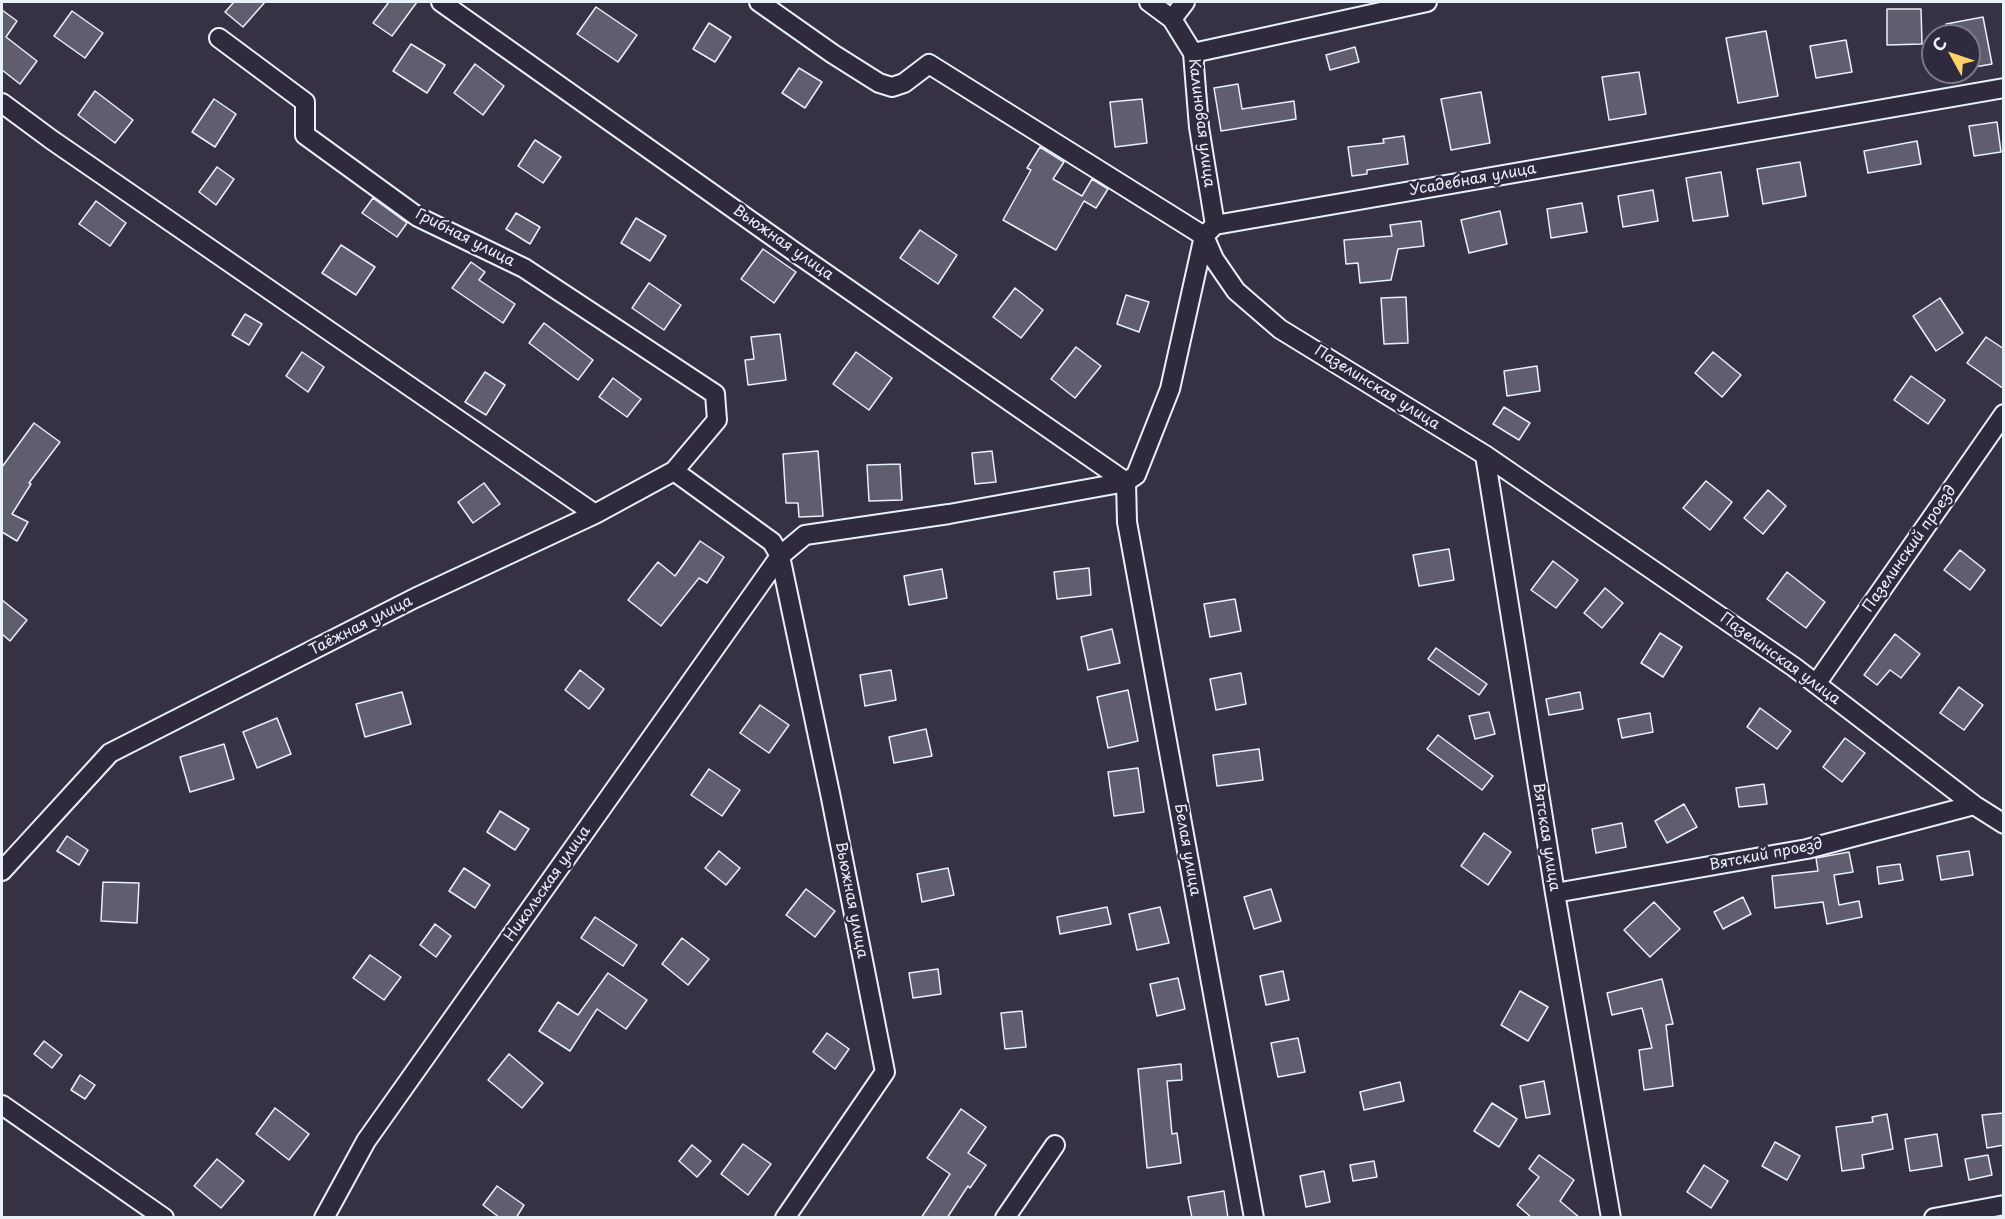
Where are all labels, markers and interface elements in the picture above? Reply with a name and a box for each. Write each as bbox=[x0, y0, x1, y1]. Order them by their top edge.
north arrow bbox=[1921, 24, 1981, 84]
text: С bbox=[1926, 31, 1952, 56]
street label: Калиновая улица bbox=[1184, 58, 1218, 188]
street label: Усадебная улица bbox=[1408, 160, 1538, 200]
street label: Вьюжная улица bbox=[729, 202, 837, 284]
street label: Грибная улица bbox=[412, 205, 518, 271]
street label: Пазелинская улица bbox=[1311, 342, 1443, 434]
street label: Пазелинский проезд bbox=[1860, 482, 1960, 616]
street label: Таёжная улица bbox=[306, 592, 416, 660]
street label: Пазелинская улица bbox=[1716, 609, 1844, 709]
street label: Вятская улица bbox=[1529, 781, 1563, 893]
street label: Белая улица bbox=[1170, 803, 1204, 897]
street label: Никольская улица bbox=[501, 823, 595, 945]
street label: Вятский проезд bbox=[1708, 835, 1824, 875]
street label: Вьюжная улица bbox=[831, 840, 871, 960]

